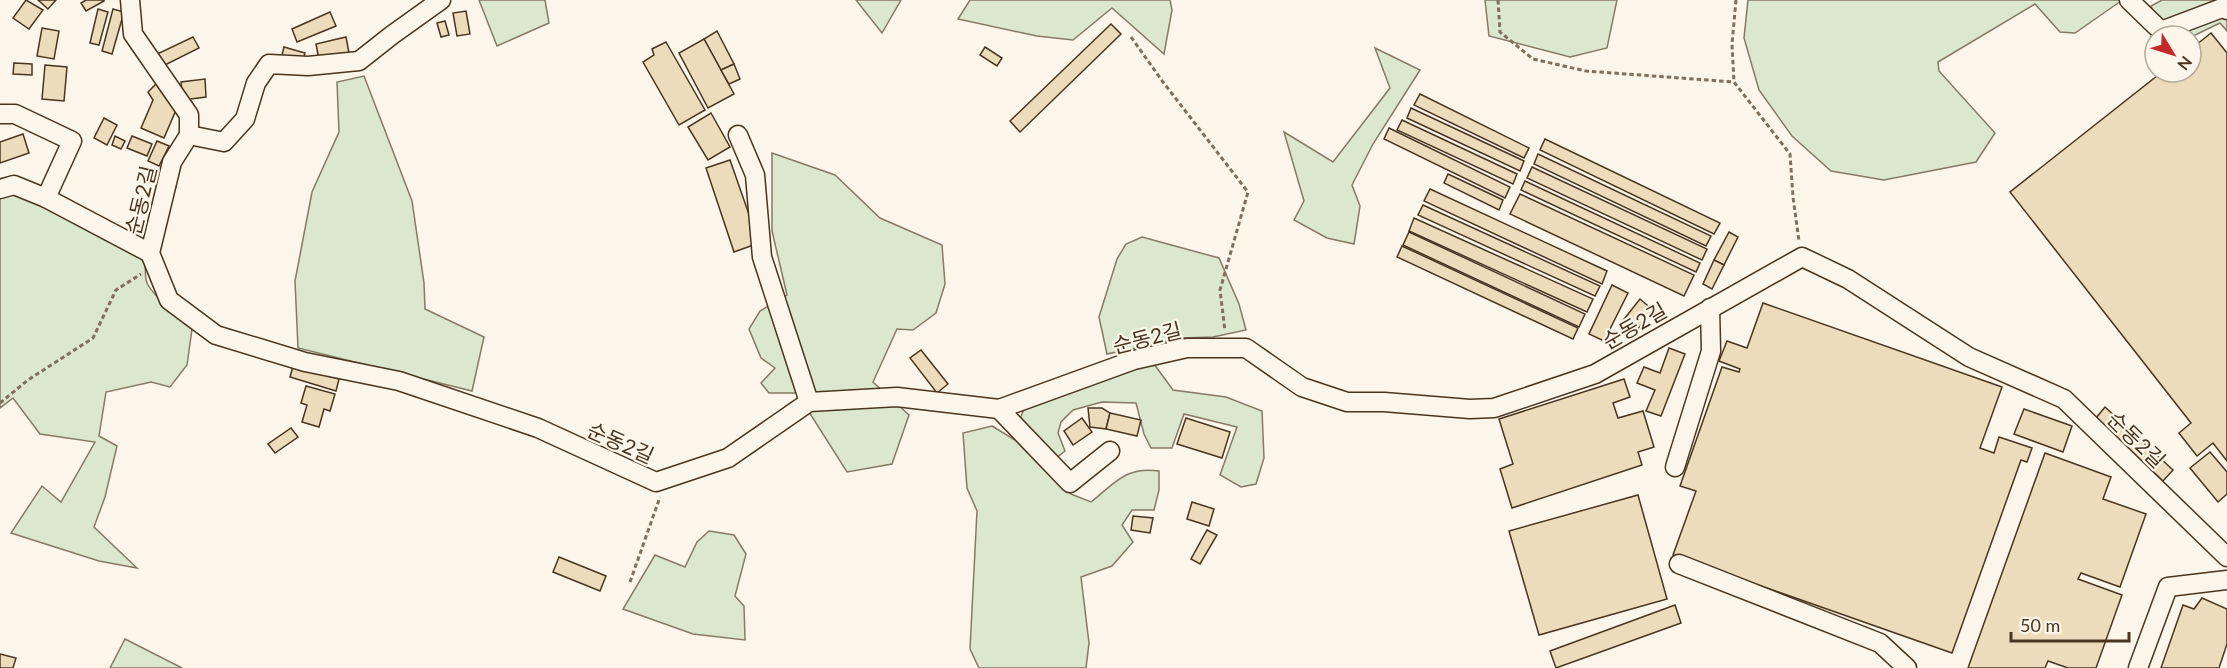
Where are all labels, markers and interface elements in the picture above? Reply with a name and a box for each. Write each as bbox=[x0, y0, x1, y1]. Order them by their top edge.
north arrow bbox=[2143, 24, 2203, 84]
text: N bbox=[2174, 53, 2196, 74]
street label: 순동2길 bbox=[119, 163, 161, 237]
street label: 순동2길 bbox=[1597, 297, 1671, 353]
street label: 순동2길 bbox=[1110, 316, 1184, 358]
street label: 순동2길 bbox=[2103, 406, 2171, 472]
street label: 순동2길 bbox=[584, 416, 658, 468]
scale bar bbox=[2011, 605, 2130, 643]
text: 50 m bbox=[2020, 614, 2060, 636]

